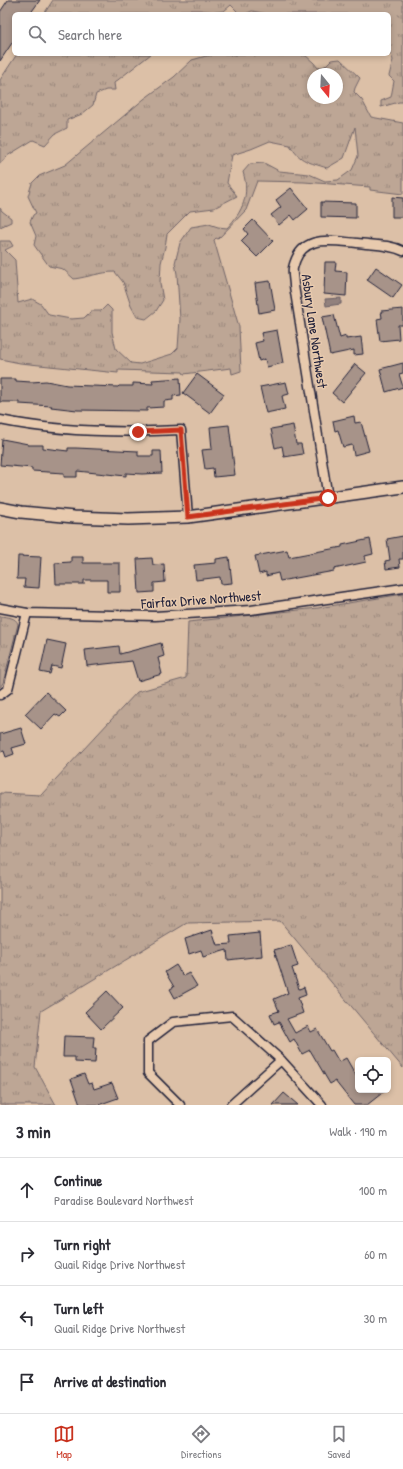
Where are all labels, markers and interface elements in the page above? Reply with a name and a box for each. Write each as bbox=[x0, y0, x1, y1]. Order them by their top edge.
search box bbox=[12, 12, 391, 56]
icon: search bbox=[26, 23, 48, 45]
text: Search here bbox=[58, 24, 122, 45]
north arrow bbox=[307, 68, 343, 104]
street label: Asbury Lane Northwest bbox=[297, 273, 332, 390]
route end bbox=[129, 423, 147, 441]
route start bbox=[319, 489, 337, 507]
street label: Fairfax Drive Northwest bbox=[139, 585, 262, 613]
map controls bbox=[355, 1057, 391, 1093]
button: locate bbox=[355, 1057, 391, 1093]
text: 3 min bbox=[16, 1120, 51, 1143]
text: Walk · 190 m bbox=[329, 1122, 387, 1140]
text: Continue bbox=[54, 1170, 102, 1191]
icon: ahead bbox=[16, 1179, 38, 1201]
text: 100 m bbox=[359, 1181, 387, 1199]
text: Paradise Boulevard Northwest bbox=[54, 1191, 193, 1209]
text: Turn right bbox=[54, 1234, 110, 1255]
icon: right bbox=[16, 1243, 38, 1265]
text: 60 m bbox=[364, 1245, 387, 1263]
text: Quail Ridge Drive Northwest bbox=[54, 1255, 185, 1273]
text: Turn left bbox=[54, 1298, 104, 1319]
icon: left bbox=[16, 1307, 38, 1329]
text: 30 m bbox=[364, 1309, 387, 1327]
text: Quail Ridge Drive Northwest bbox=[54, 1319, 185, 1337]
icon: arrive bbox=[16, 1371, 38, 1393]
text: Arrive at destination bbox=[54, 1371, 166, 1392]
tab: Map bbox=[53, 1423, 75, 1461]
tab: Directions bbox=[181, 1423, 222, 1461]
tab: Saved bbox=[328, 1423, 350, 1461]

